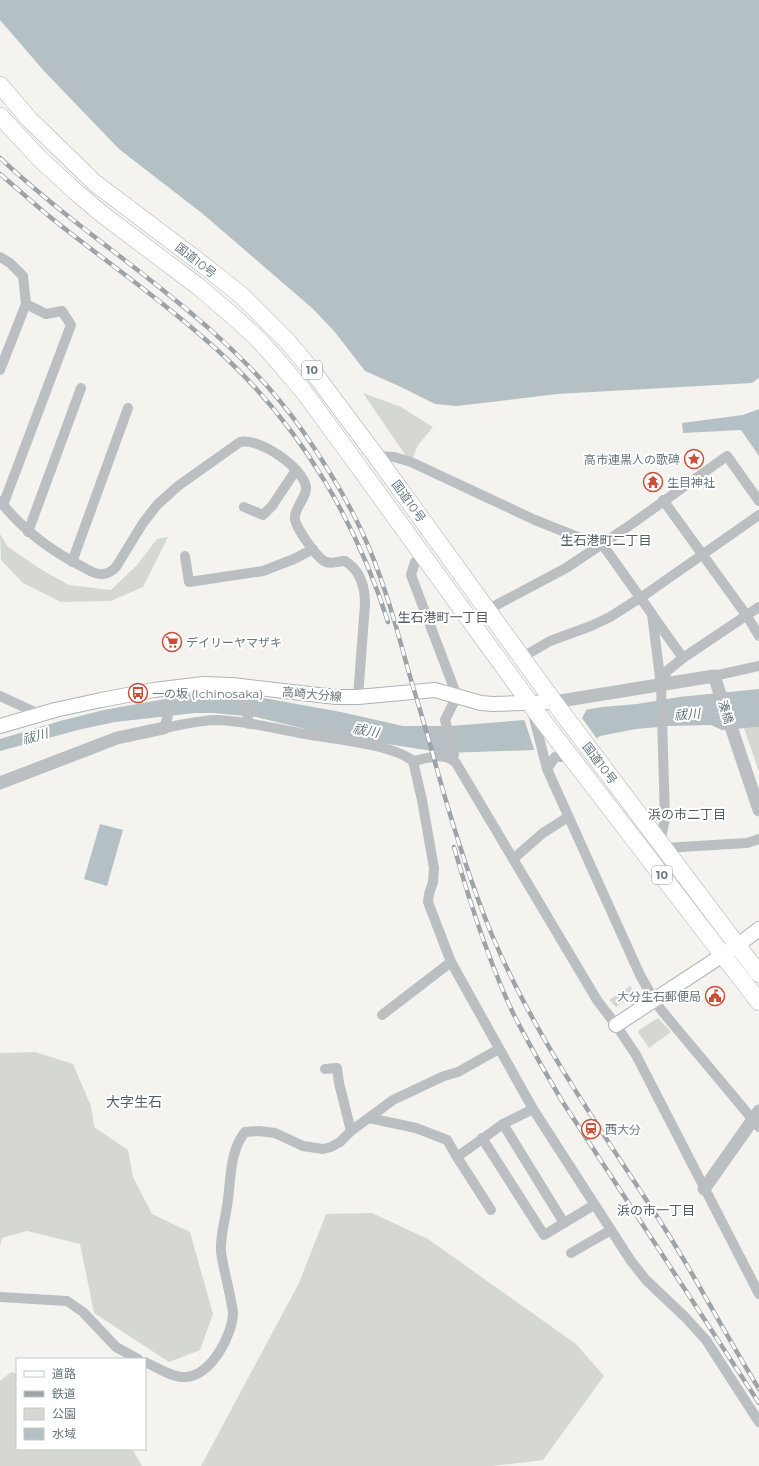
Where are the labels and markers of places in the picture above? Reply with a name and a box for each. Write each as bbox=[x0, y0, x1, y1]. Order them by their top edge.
place icon: 高市連黒人の歌碑 bbox=[683, 448, 705, 470]
place label: 高市連黒人の歌碑 bbox=[584, 452, 680, 467]
temple icon: 生目神社 bbox=[642, 471, 664, 493]
place label: 生目神社 bbox=[667, 475, 715, 490]
supermarket icon: デイリーヤマザキ bbox=[161, 631, 183, 653]
place label: デイリーヤマザキ bbox=[186, 635, 282, 650]
bus stop icon: 一の坂 (Ichinosaka) bbox=[127, 682, 149, 704]
place label: 一の坂 (Ichinosaka) bbox=[152, 686, 263, 701]
public building icon: 大分生石郵便局 bbox=[704, 985, 726, 1007]
place label: 大分生石郵便局 bbox=[617, 989, 701, 1004]
station icon: 西大分 bbox=[580, 1118, 602, 1140]
place label: 西大分 bbox=[605, 1122, 641, 1137]

